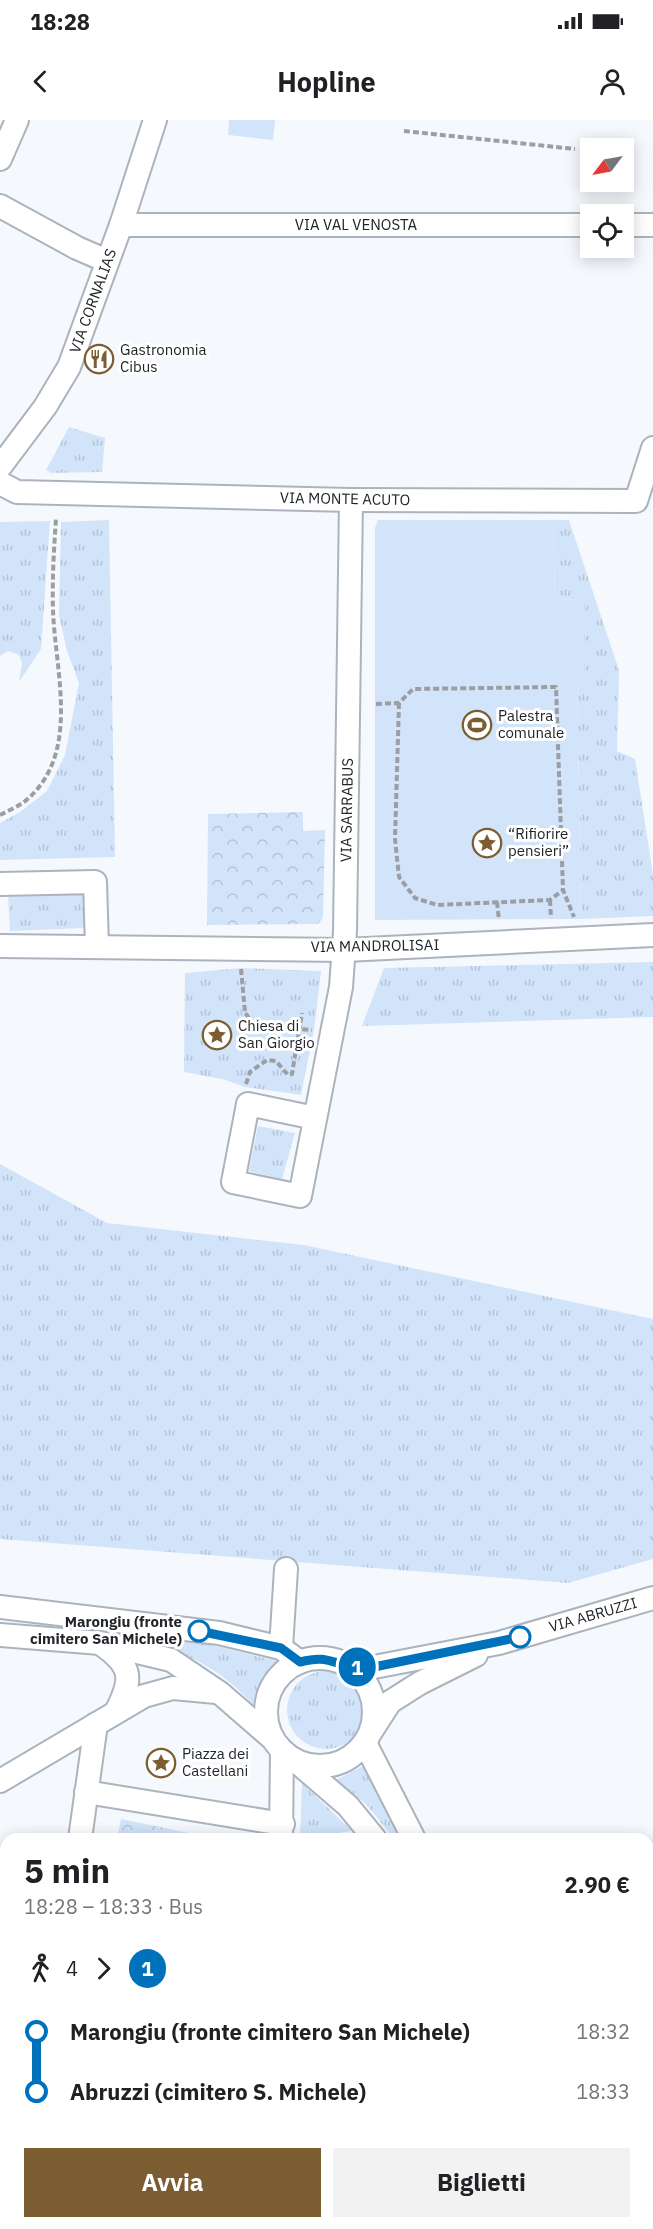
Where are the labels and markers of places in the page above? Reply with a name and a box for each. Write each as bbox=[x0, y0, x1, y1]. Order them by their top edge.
place label: Gastronomia Cibus bbox=[120, 340, 207, 376]
restaurant icon: Gastronomia Cibus bbox=[83, 343, 115, 375]
place label: Palestra comunale bbox=[498, 706, 564, 742]
sports icon: Palestra comunale bbox=[461, 709, 493, 741]
place label: “Rifiorire pensieri” bbox=[508, 824, 569, 860]
place icon: “Rifiorire pensieri” bbox=[471, 827, 503, 859]
place label: Chiesa di San Giorgio bbox=[238, 1016, 315, 1052]
place icon: Chiesa di San Giorgio bbox=[201, 1019, 233, 1051]
place label: Marongiu (fronte cimitero San Michele) bbox=[30, 1612, 182, 1648]
marker: Marongiu (fronte cimitero San Michele) bbox=[188, 1620, 210, 1642]
unlabelled marker bbox=[509, 1626, 531, 1648]
place label: Piazza dei Castellani bbox=[182, 1744, 249, 1780]
place icon: Piazza dei Castellani bbox=[145, 1747, 177, 1779]

